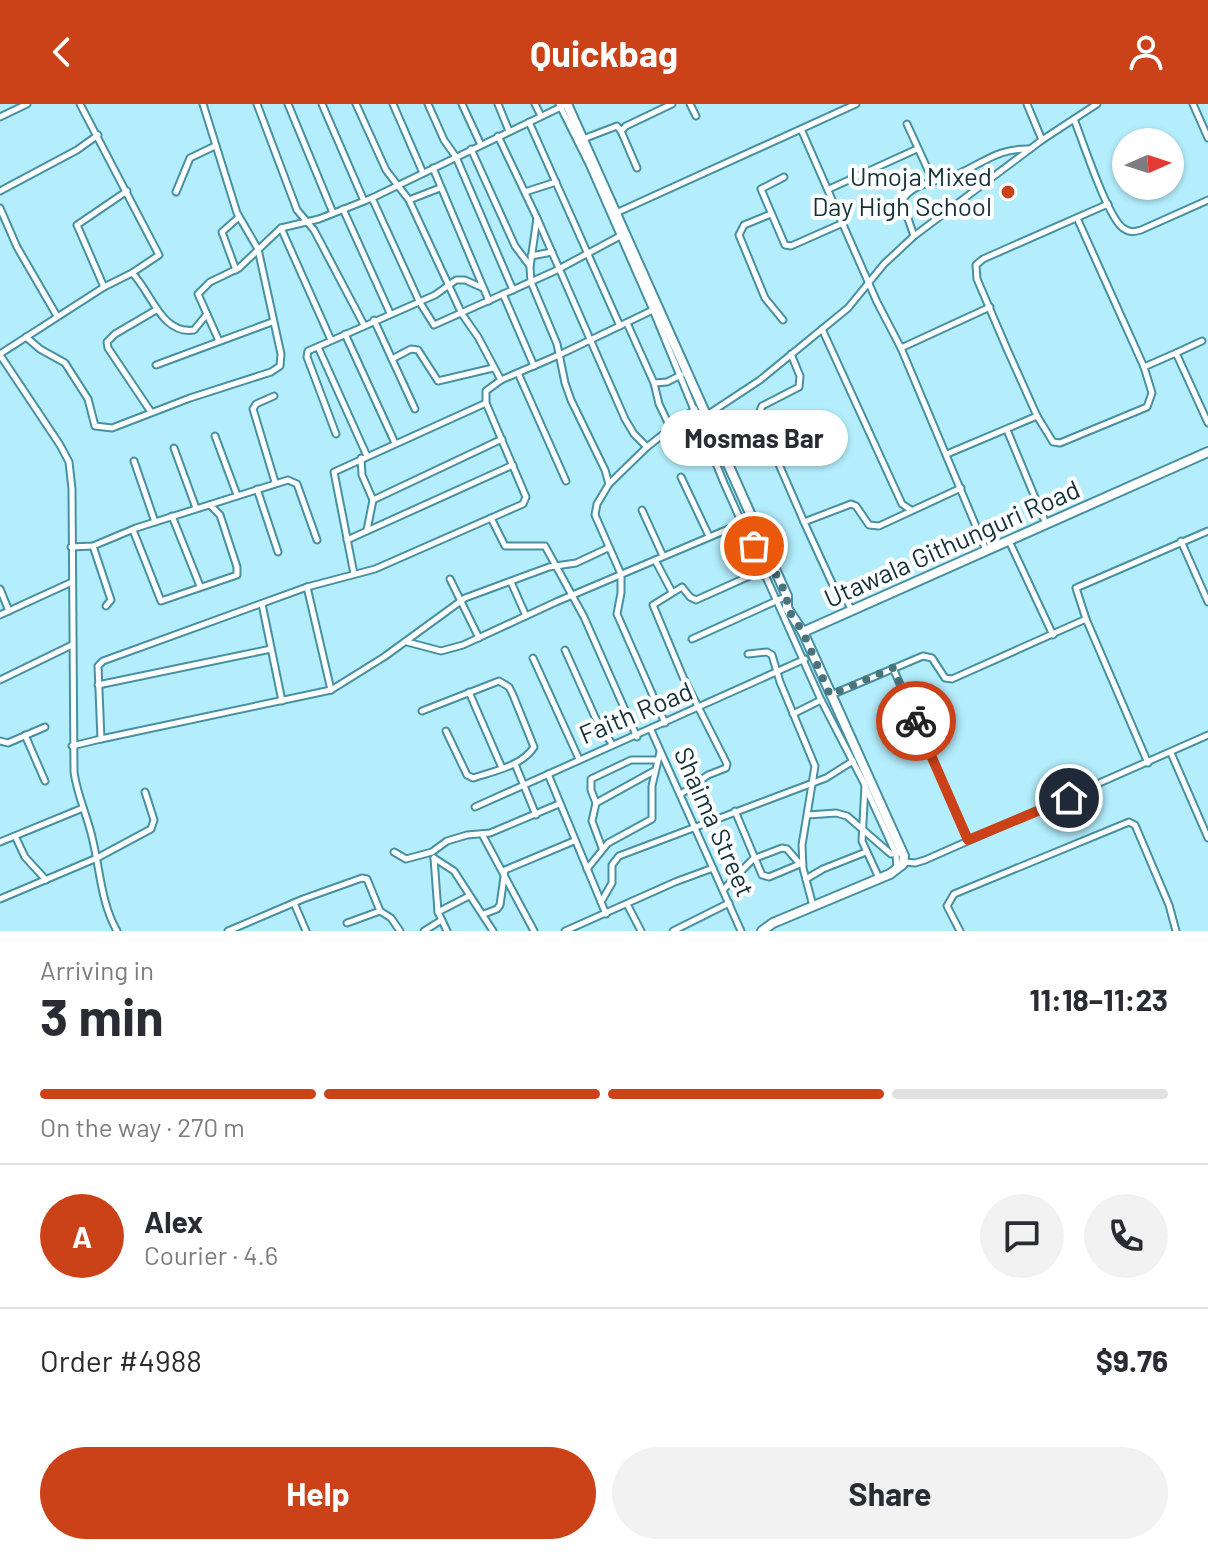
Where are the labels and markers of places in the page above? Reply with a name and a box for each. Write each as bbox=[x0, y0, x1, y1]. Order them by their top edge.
place label: Umoja Mixed Day High School bbox=[812, 160, 992, 221]
marker: Umoja Mixed Day High School bbox=[999, 183, 1017, 201]
callout: Mosmas Bar bbox=[660, 410, 848, 466]
pin bbox=[720, 512, 788, 580]
pin bbox=[1035, 764, 1103, 832]

